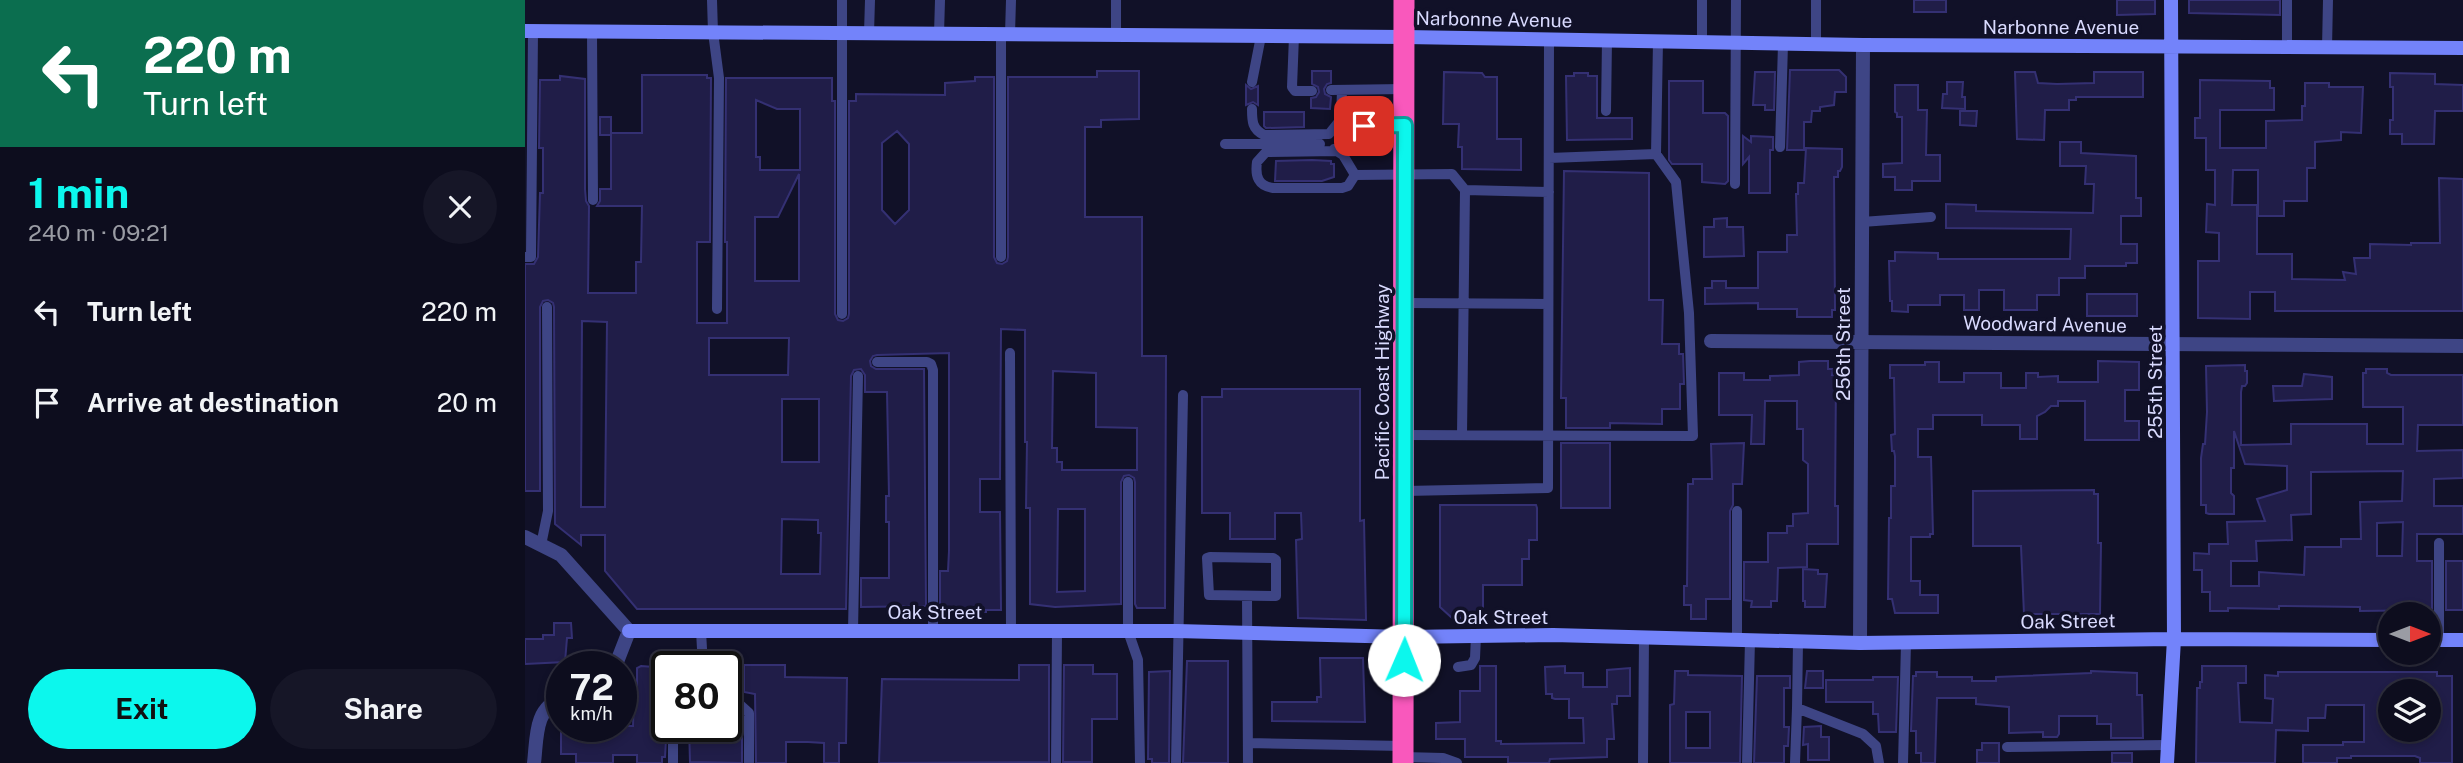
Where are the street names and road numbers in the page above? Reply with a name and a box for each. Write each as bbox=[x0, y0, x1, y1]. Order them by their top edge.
street label: Narbonne Avenue bbox=[1415, 7, 1573, 31]
street label: Narbonne Avenue bbox=[1983, 16, 2139, 38]
street label: Pacific Coast Highway bbox=[1371, 284, 1393, 480]
street label: 256th Street bbox=[1832, 287, 1854, 401]
street label: Woodward Avenue bbox=[1963, 312, 2127, 336]
street label: 255th Street bbox=[2144, 325, 2166, 439]
street label: Oak Street bbox=[887, 601, 983, 623]
street label: Oak Street bbox=[1453, 606, 1549, 628]
street label: Oak Street bbox=[2020, 609, 2116, 633]

